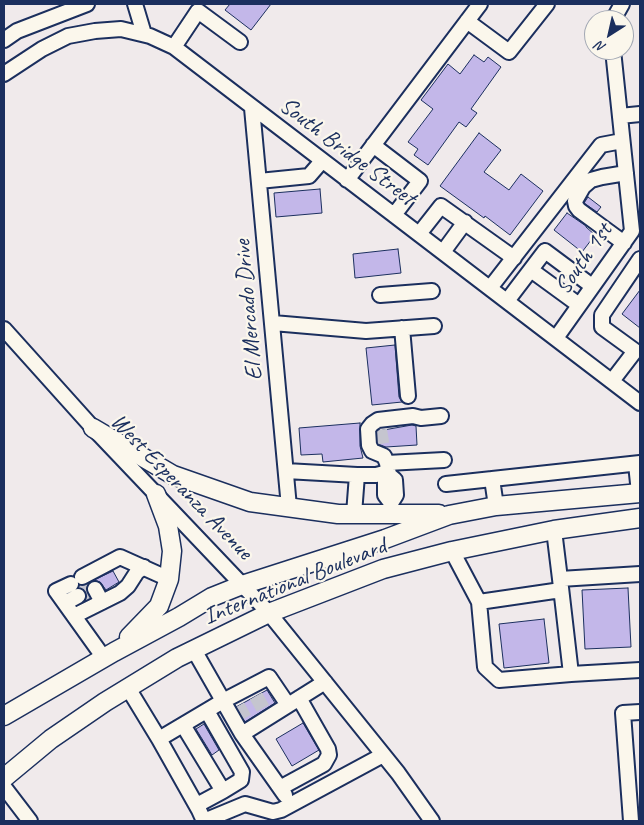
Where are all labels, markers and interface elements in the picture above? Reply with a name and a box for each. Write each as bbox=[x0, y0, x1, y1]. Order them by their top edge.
north arrow bbox=[584, 10, 634, 60]
text: N bbox=[592, 37, 609, 56]
street label: South Bridge Street bbox=[273, 91, 421, 213]
street label: South 1st bbox=[549, 218, 619, 300]
street label: El Mercado Drive bbox=[229, 238, 269, 382]
street label: West Esperanza Avenue bbox=[104, 408, 258, 566]
street label: International Boulevard bbox=[200, 532, 390, 632]

